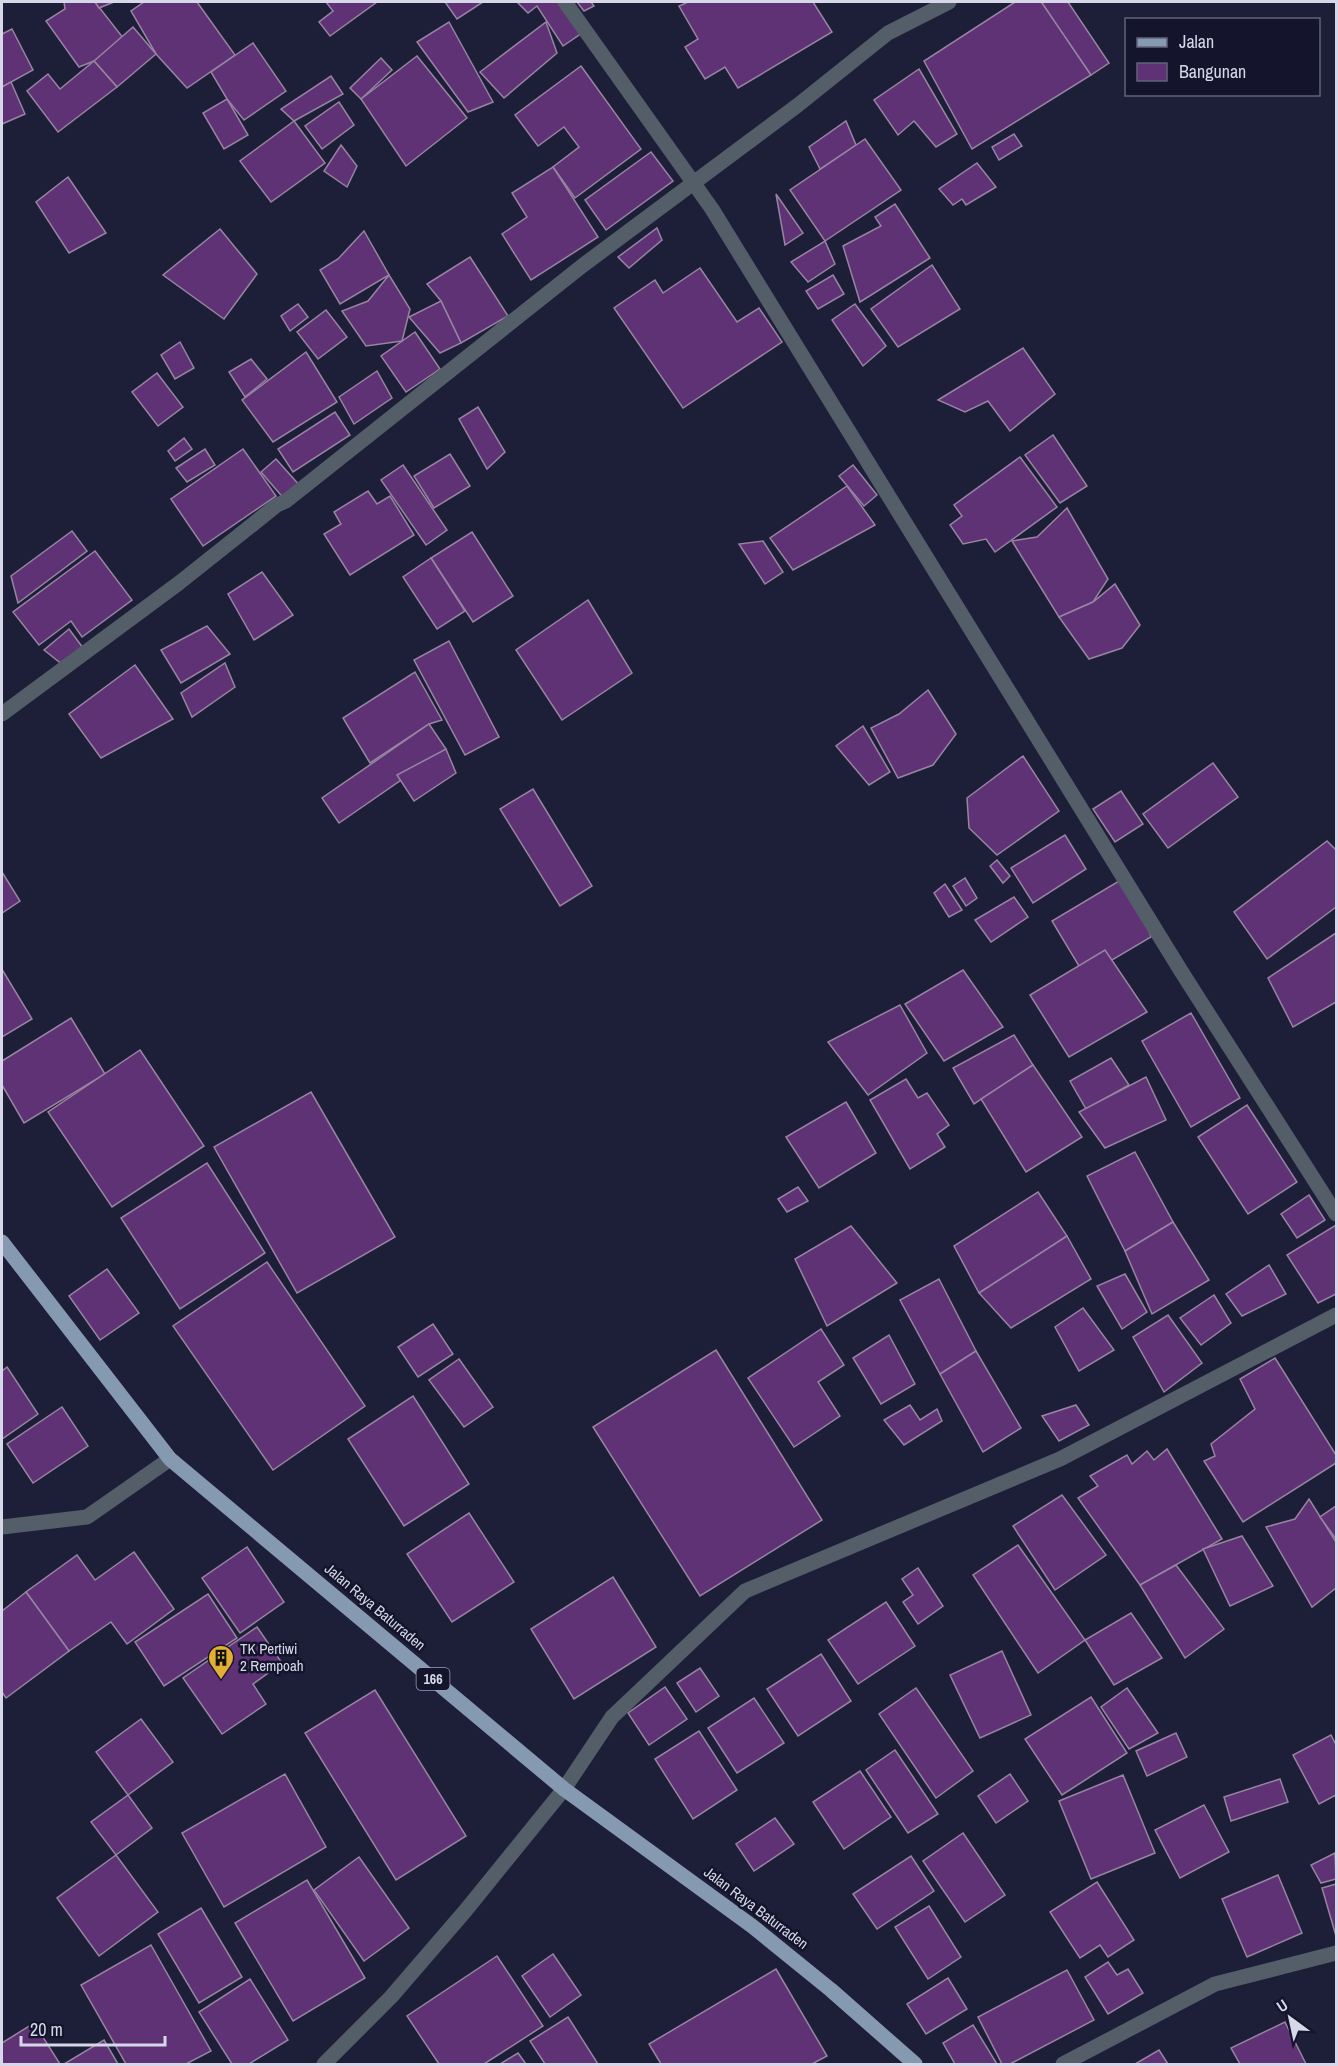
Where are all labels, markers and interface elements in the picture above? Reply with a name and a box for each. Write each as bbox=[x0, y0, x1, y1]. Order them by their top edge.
legend bbox=[1125, 18, 1320, 96]
text: Jalan bbox=[1179, 29, 1214, 54]
text: Bangunan bbox=[1179, 59, 1246, 84]
street label: Jalan Raya Baturraden bbox=[320, 1558, 430, 1655]
place label: TK Pertiwi 2 Rempoah bbox=[240, 1638, 304, 1676]
building icon: TK Pertiwi 2 Rempoah bbox=[206, 1643, 236, 1681]
road number: 166 bbox=[416, 1668, 450, 1690]
street label: Jalan Raya Baturraden bbox=[700, 1861, 813, 1954]
north arrow bbox=[1260, 1988, 1320, 2048]
text: U bbox=[1272, 1994, 1292, 2017]
scale bar bbox=[21, 2009, 165, 2047]
text: 20 m bbox=[30, 2017, 63, 2042]

